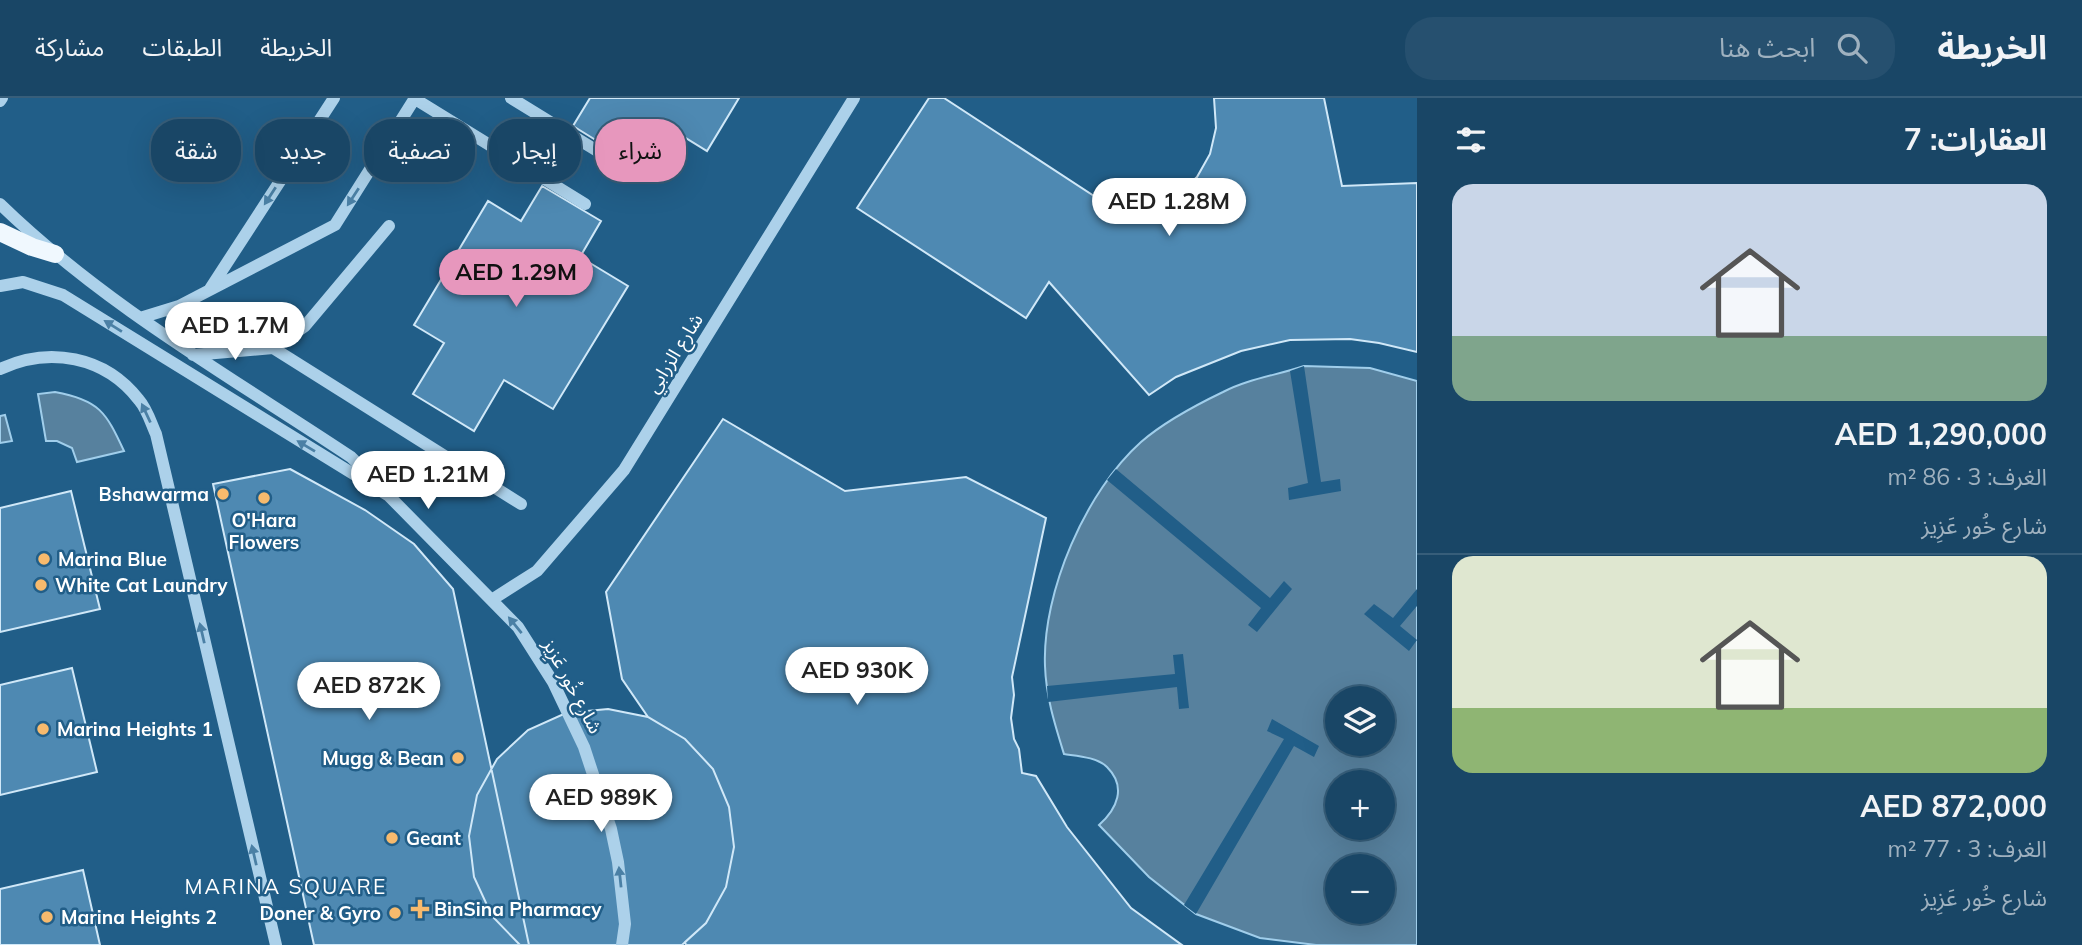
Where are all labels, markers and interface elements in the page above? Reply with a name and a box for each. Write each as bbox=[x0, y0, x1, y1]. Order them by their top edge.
search box bbox=[1405, 17, 1895, 80]
text: الخريطة bbox=[1937, 26, 2047, 67]
icon: search bbox=[1833, 29, 1871, 67]
text: ابحث هنا bbox=[1719, 31, 1815, 64]
text: مشاركة bbox=[35, 32, 104, 62]
text: الطبقات bbox=[142, 32, 222, 62]
text: الخريطة bbox=[260, 32, 332, 62]
chip: شقة bbox=[151, 119, 241, 182]
chip: جديد bbox=[255, 119, 350, 182]
chip: تصفية bbox=[364, 119, 475, 182]
chip: إيجار bbox=[489, 119, 581, 182]
chip: شراء bbox=[595, 119, 686, 182]
text: العقارات: 7 bbox=[1904, 120, 2047, 158]
icon: filters bbox=[1452, 121, 1490, 159]
pin: AED 1.28M bbox=[1089, 178, 1249, 238]
text: AED 1.28M bbox=[1108, 186, 1230, 215]
one-way arrow bbox=[264, 187, 277, 206]
one-way arrow bbox=[346, 187, 359, 207]
icon: home bbox=[1687, 230, 1813, 356]
pin: AED 1.29M bbox=[436, 250, 596, 309]
text: AED 1.29M bbox=[455, 257, 577, 286]
pin: AED 1.7M bbox=[163, 302, 307, 362]
street label: شارع الزرابي bbox=[640, 309, 711, 399]
text: AED 1.7M bbox=[181, 310, 289, 339]
one-way arrow bbox=[103, 320, 122, 333]
one-way arrow bbox=[140, 403, 152, 423]
text: AED 1,290,000 bbox=[1835, 415, 2047, 453]
one-way arrow bbox=[297, 439, 316, 452]
pin: AED 1.21M bbox=[348, 452, 508, 511]
text: AED 1.21M bbox=[367, 459, 489, 488]
text: الغرف: 3 · 86 m² bbox=[1888, 462, 2047, 491]
place label: Bshawarma bbox=[99, 482, 209, 506]
marker: Bshawarma bbox=[215, 486, 231, 502]
marker: O'Hara Flowers bbox=[256, 490, 272, 506]
place label: O'Hara Flowers bbox=[229, 508, 299, 554]
text: شارع خُور عَزِيز bbox=[1921, 511, 2047, 540]
place label: Marina Blue bbox=[58, 547, 167, 571]
marker: Marina Blue bbox=[36, 551, 52, 567]
place label: White Cat Laundry bbox=[55, 573, 228, 597]
marker: White Cat Laundry bbox=[33, 577, 49, 593]
icon: home bbox=[1687, 602, 1813, 728]
one-way arrow bbox=[507, 616, 522, 634]
one-way arrow bbox=[197, 622, 208, 644]
street label: شارع خُور عَزِيز bbox=[535, 634, 608, 739]
pin: AED 930K bbox=[785, 648, 929, 707]
text: AED 930K bbox=[801, 655, 913, 684]
pin: AED 872K bbox=[297, 662, 441, 722]
text: AED 872K bbox=[313, 670, 425, 699]
map controls bbox=[1325, 686, 1395, 924]
button: layers bbox=[1325, 686, 1395, 756]
place label: Marina Heights 1 bbox=[57, 717, 213, 741]
marker: Marina Heights 1 bbox=[35, 721, 51, 737]
place label: Mugg & Bean bbox=[322, 746, 444, 770]
marker: Mugg & Bean bbox=[450, 750, 466, 766]
button: + bbox=[1325, 770, 1395, 840]
pin: AED 989K bbox=[529, 774, 673, 834]
text: AED 989K bbox=[545, 782, 657, 811]
text: AED 872,000 bbox=[1860, 787, 2047, 825]
place label: Geant bbox=[406, 826, 461, 850]
marker: Geant bbox=[384, 830, 400, 846]
text: الغرف: 3 · 77 m² bbox=[1888, 834, 2047, 863]
one-way arrow bbox=[249, 844, 260, 866]
button: − bbox=[1325, 854, 1395, 924]
one-way arrow bbox=[614, 866, 625, 888]
district label: MARINA SQUARE bbox=[185, 873, 387, 899]
text: شارع خُور عَزِيز bbox=[1921, 883, 2047, 912]
place label: BinSina Pharmacy bbox=[434, 897, 602, 921]
place label: Doner & Gyro bbox=[260, 901, 381, 925]
marker: BinSina Pharmacy bbox=[412, 901, 428, 917]
place label: Marina Heights 2 bbox=[61, 905, 217, 929]
marker: Doner & Gyro bbox=[387, 905, 403, 921]
marker: Marina Heights 2 bbox=[39, 909, 55, 925]

